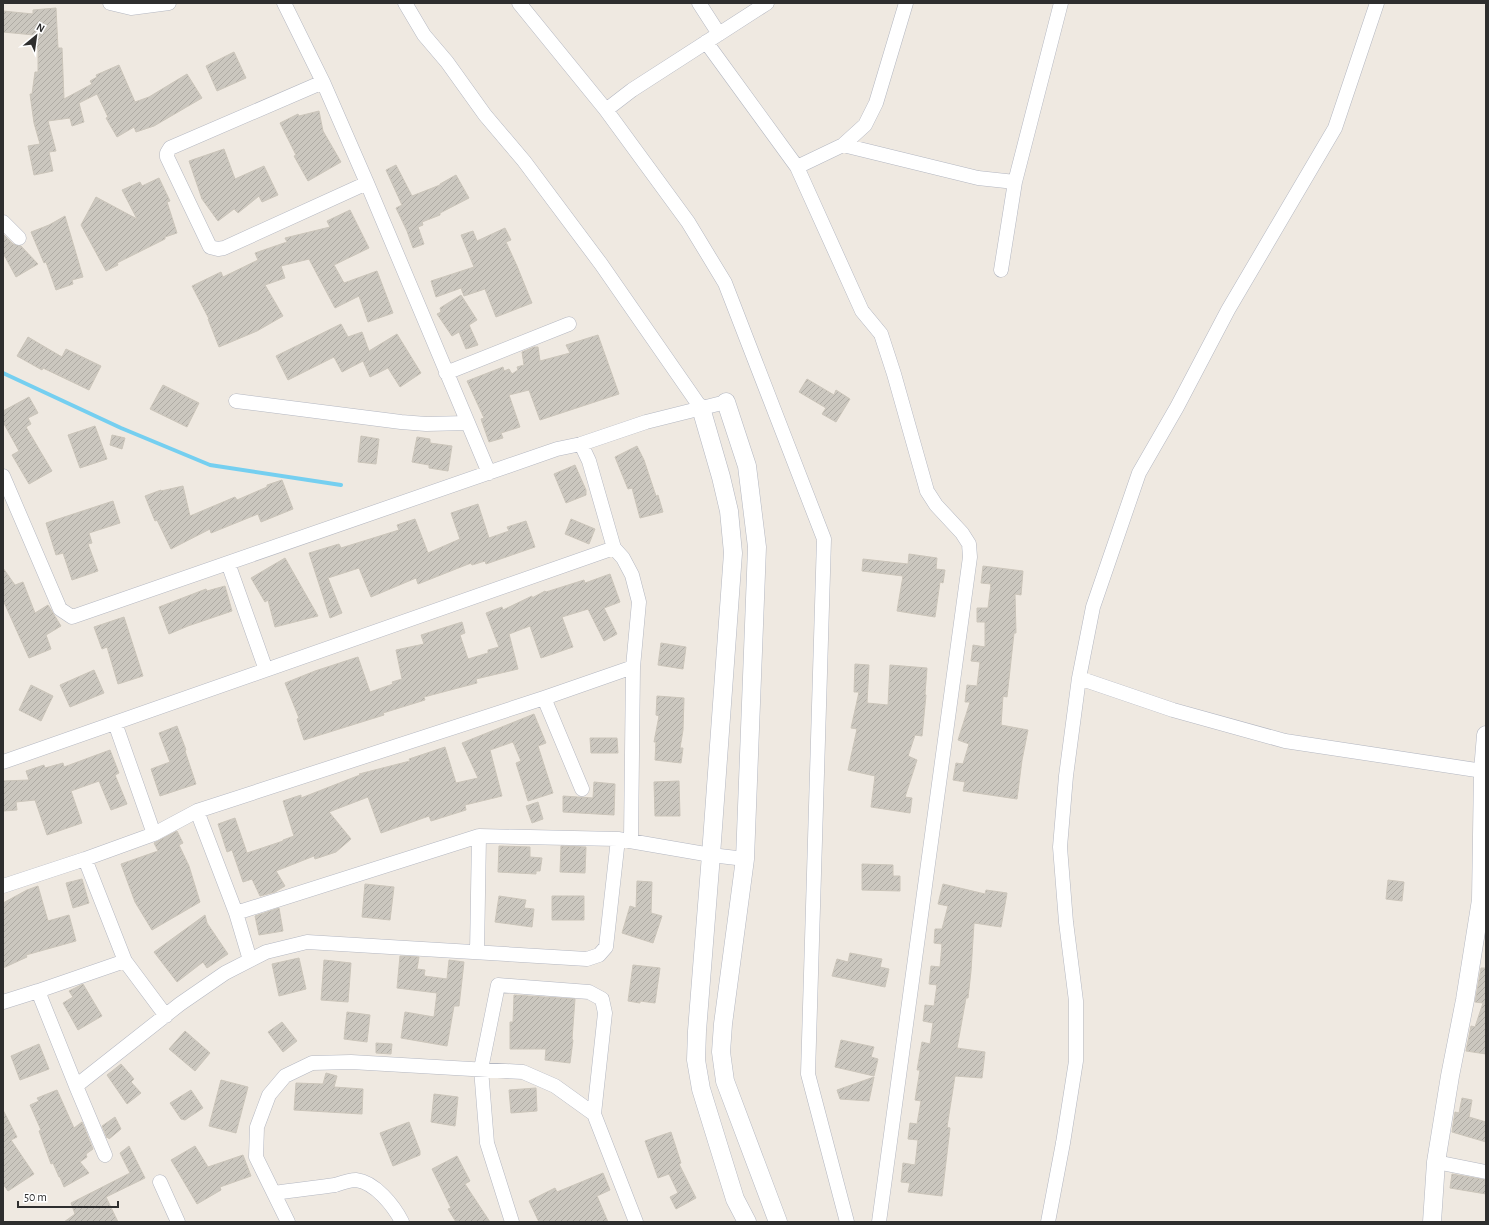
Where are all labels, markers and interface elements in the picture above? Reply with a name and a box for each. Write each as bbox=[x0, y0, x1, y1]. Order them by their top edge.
north arrow bbox=[16, 16, 56, 56]
text: N bbox=[35, 21, 47, 34]
scale bar bbox=[18, 1183, 118, 1209]
text: 50 m bbox=[24, 1191, 47, 1203]

